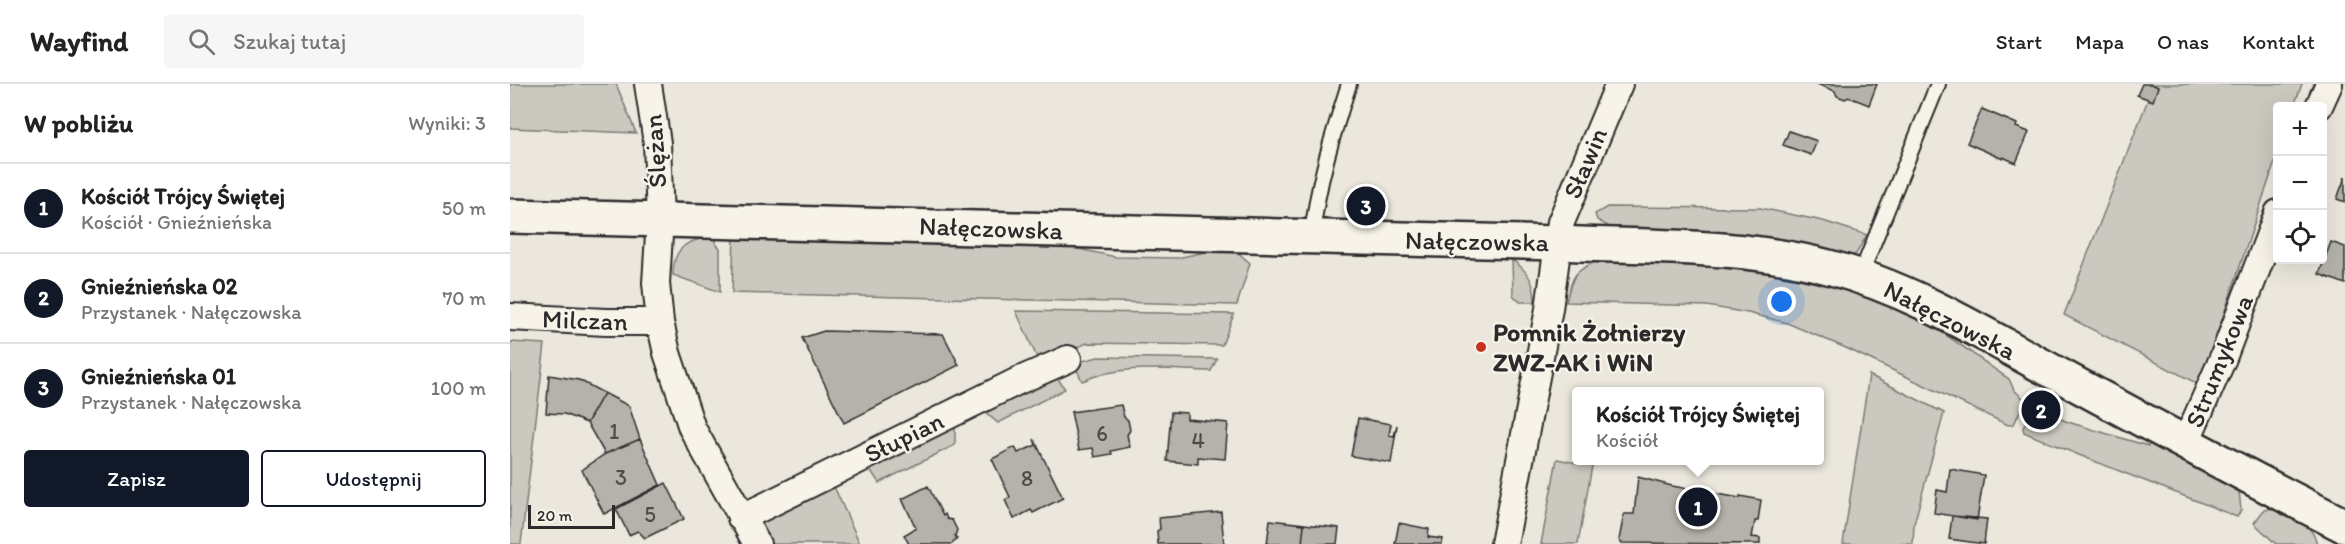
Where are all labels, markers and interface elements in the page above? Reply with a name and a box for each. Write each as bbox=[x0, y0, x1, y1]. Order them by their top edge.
search box bbox=[164, 14, 584, 68]
text: Wayfind bbox=[30, 24, 128, 58]
icon: search bbox=[185, 25, 218, 58]
text: Szukaj tutaj bbox=[233, 28, 346, 55]
text: Start bbox=[1996, 29, 2042, 54]
text: Mapa bbox=[2075, 29, 2124, 54]
text: O nas bbox=[2157, 29, 2209, 54]
text: Kontakt bbox=[2242, 29, 2315, 54]
map controls bbox=[2273, 102, 2327, 264]
button: + bbox=[2273, 102, 2327, 156]
text: W pobliżu bbox=[24, 107, 133, 139]
text: Wyniki: 3 bbox=[408, 111, 486, 135]
street label: Ślężan bbox=[636, 113, 674, 189]
street label: Sławin bbox=[1556, 123, 1614, 203]
button: − bbox=[2273, 156, 2327, 210]
text: Kościół Trójcy Świętej bbox=[81, 183, 285, 210]
pin: 3 bbox=[1346, 184, 1386, 228]
text: 1 bbox=[39, 196, 48, 220]
text: 50 m bbox=[442, 196, 486, 220]
street label: Nałęczowska bbox=[918, 209, 1064, 247]
text: Kościół · Gnieźnieńska bbox=[81, 210, 272, 234]
button: locate bbox=[2273, 210, 2327, 264]
street label: Nałęczowska bbox=[1405, 224, 1550, 258]
text: Gnieźnieńska 02 bbox=[81, 273, 237, 300]
street label: Nałęczowska bbox=[1878, 273, 2022, 367]
text: 2 bbox=[38, 286, 49, 310]
text: 70 m bbox=[442, 286, 486, 310]
your location bbox=[1767, 287, 1796, 316]
street label: Strumykowa bbox=[2178, 289, 2260, 432]
text: Przystanek · Nałęczowska bbox=[81, 300, 302, 324]
street label: Milczan bbox=[542, 303, 629, 337]
place label: Pomnik Żołnierzy ZWZ-AK i WiN bbox=[1493, 316, 1686, 378]
marker: Pomnik Żołnierzy ZWZ-AK i WiN bbox=[1474, 340, 1488, 354]
text: Gnieźnieńska 01 bbox=[81, 363, 236, 390]
text: 3 bbox=[38, 376, 49, 400]
text: 100 m bbox=[431, 376, 486, 400]
popup bbox=[1572, 387, 1824, 465]
pin: 2 bbox=[2022, 388, 2060, 432]
text: Przystanek · Nałęczowska bbox=[81, 390, 302, 414]
text: Kościół Trójcy Świętej bbox=[1596, 401, 1800, 428]
street label: Słupian bbox=[859, 404, 949, 470]
house number: 1 bbox=[609, 418, 619, 445]
house number: 6 bbox=[1096, 420, 1108, 447]
house number: 4 bbox=[1191, 427, 1205, 454]
text: Kościół bbox=[1596, 428, 1658, 452]
button: Zapisz bbox=[24, 450, 249, 507]
button: Udostępnij bbox=[261, 450, 486, 507]
house number: 3 bbox=[615, 464, 627, 491]
house number: 8 bbox=[1021, 465, 1033, 492]
pin: 1 bbox=[1678, 484, 1718, 530]
house number: 5 bbox=[644, 501, 656, 528]
scale bar bbox=[528, 502, 615, 530]
text: 20 m bbox=[537, 506, 572, 525]

